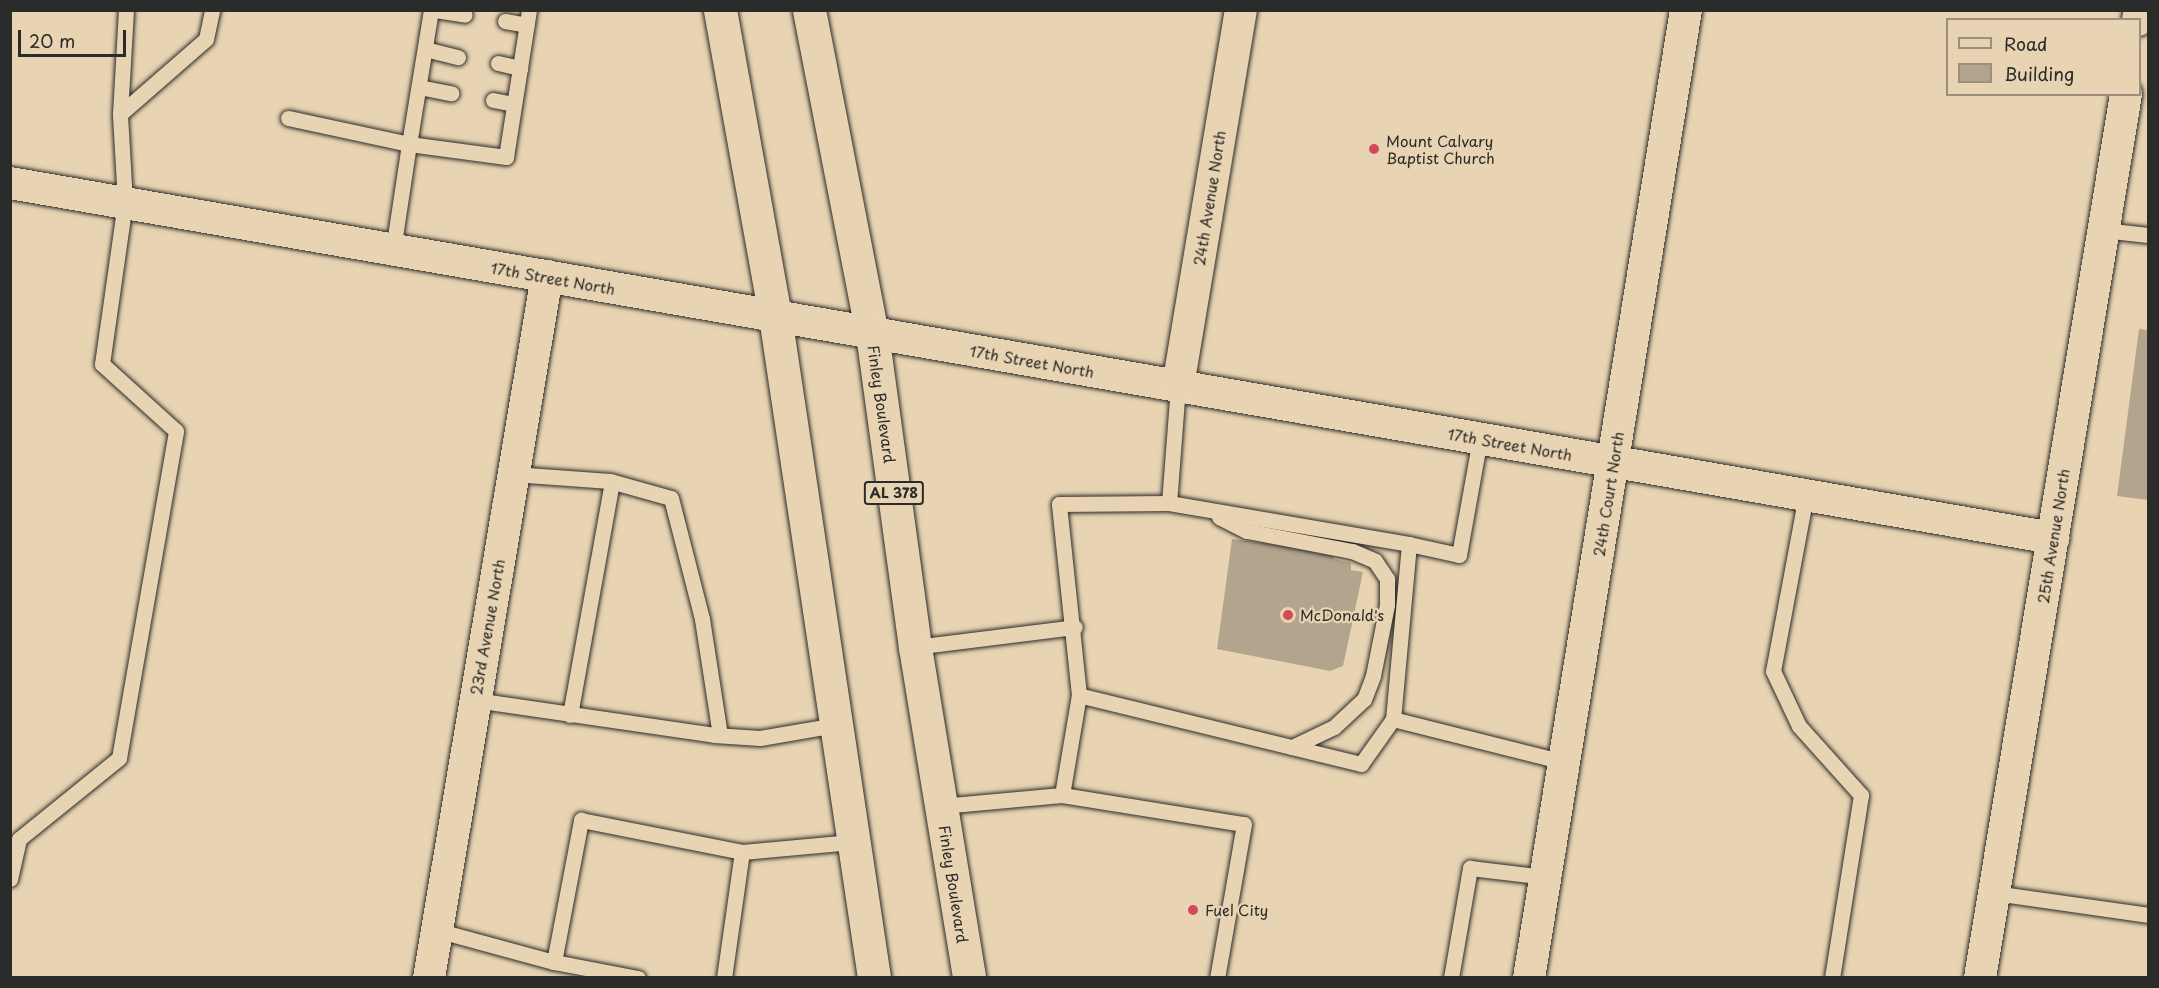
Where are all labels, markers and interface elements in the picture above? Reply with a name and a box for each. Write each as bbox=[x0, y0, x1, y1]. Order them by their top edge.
scale bar bbox=[21, 18, 129, 56]
legend bbox=[1946, 18, 2141, 96]
text: 20 m bbox=[29, 27, 75, 54]
text: Road bbox=[2004, 30, 2048, 57]
text: Building bbox=[2004, 60, 2074, 87]
street label: 24th Avenue North bbox=[1189, 129, 1229, 267]
place label: Mount Calvary Baptist Church bbox=[1386, 131, 1495, 166]
marker: Mount Calvary Baptist Church bbox=[1367, 142, 1381, 156]
street label: 17th Street North bbox=[489, 258, 617, 298]
street label: 17th Street North bbox=[968, 341, 1096, 381]
street label: Finley Boulevard bbox=[865, 343, 899, 465]
street label: 17th Street North bbox=[1446, 424, 1574, 464]
street label: 24th Court North bbox=[1589, 430, 1627, 558]
street label: 25th Avenue North bbox=[2033, 467, 2073, 605]
road number: AL 378 bbox=[862, 482, 926, 504]
street label: 23rd Avenue North bbox=[466, 557, 508, 697]
place label: McDonald's bbox=[1300, 606, 1384, 624]
marker: McDonald's bbox=[1281, 608, 1295, 622]
street label: Finley Boulevard bbox=[936, 823, 972, 945]
place label: Fuel City bbox=[1205, 901, 1270, 919]
marker: Fuel City bbox=[1186, 903, 1200, 917]

